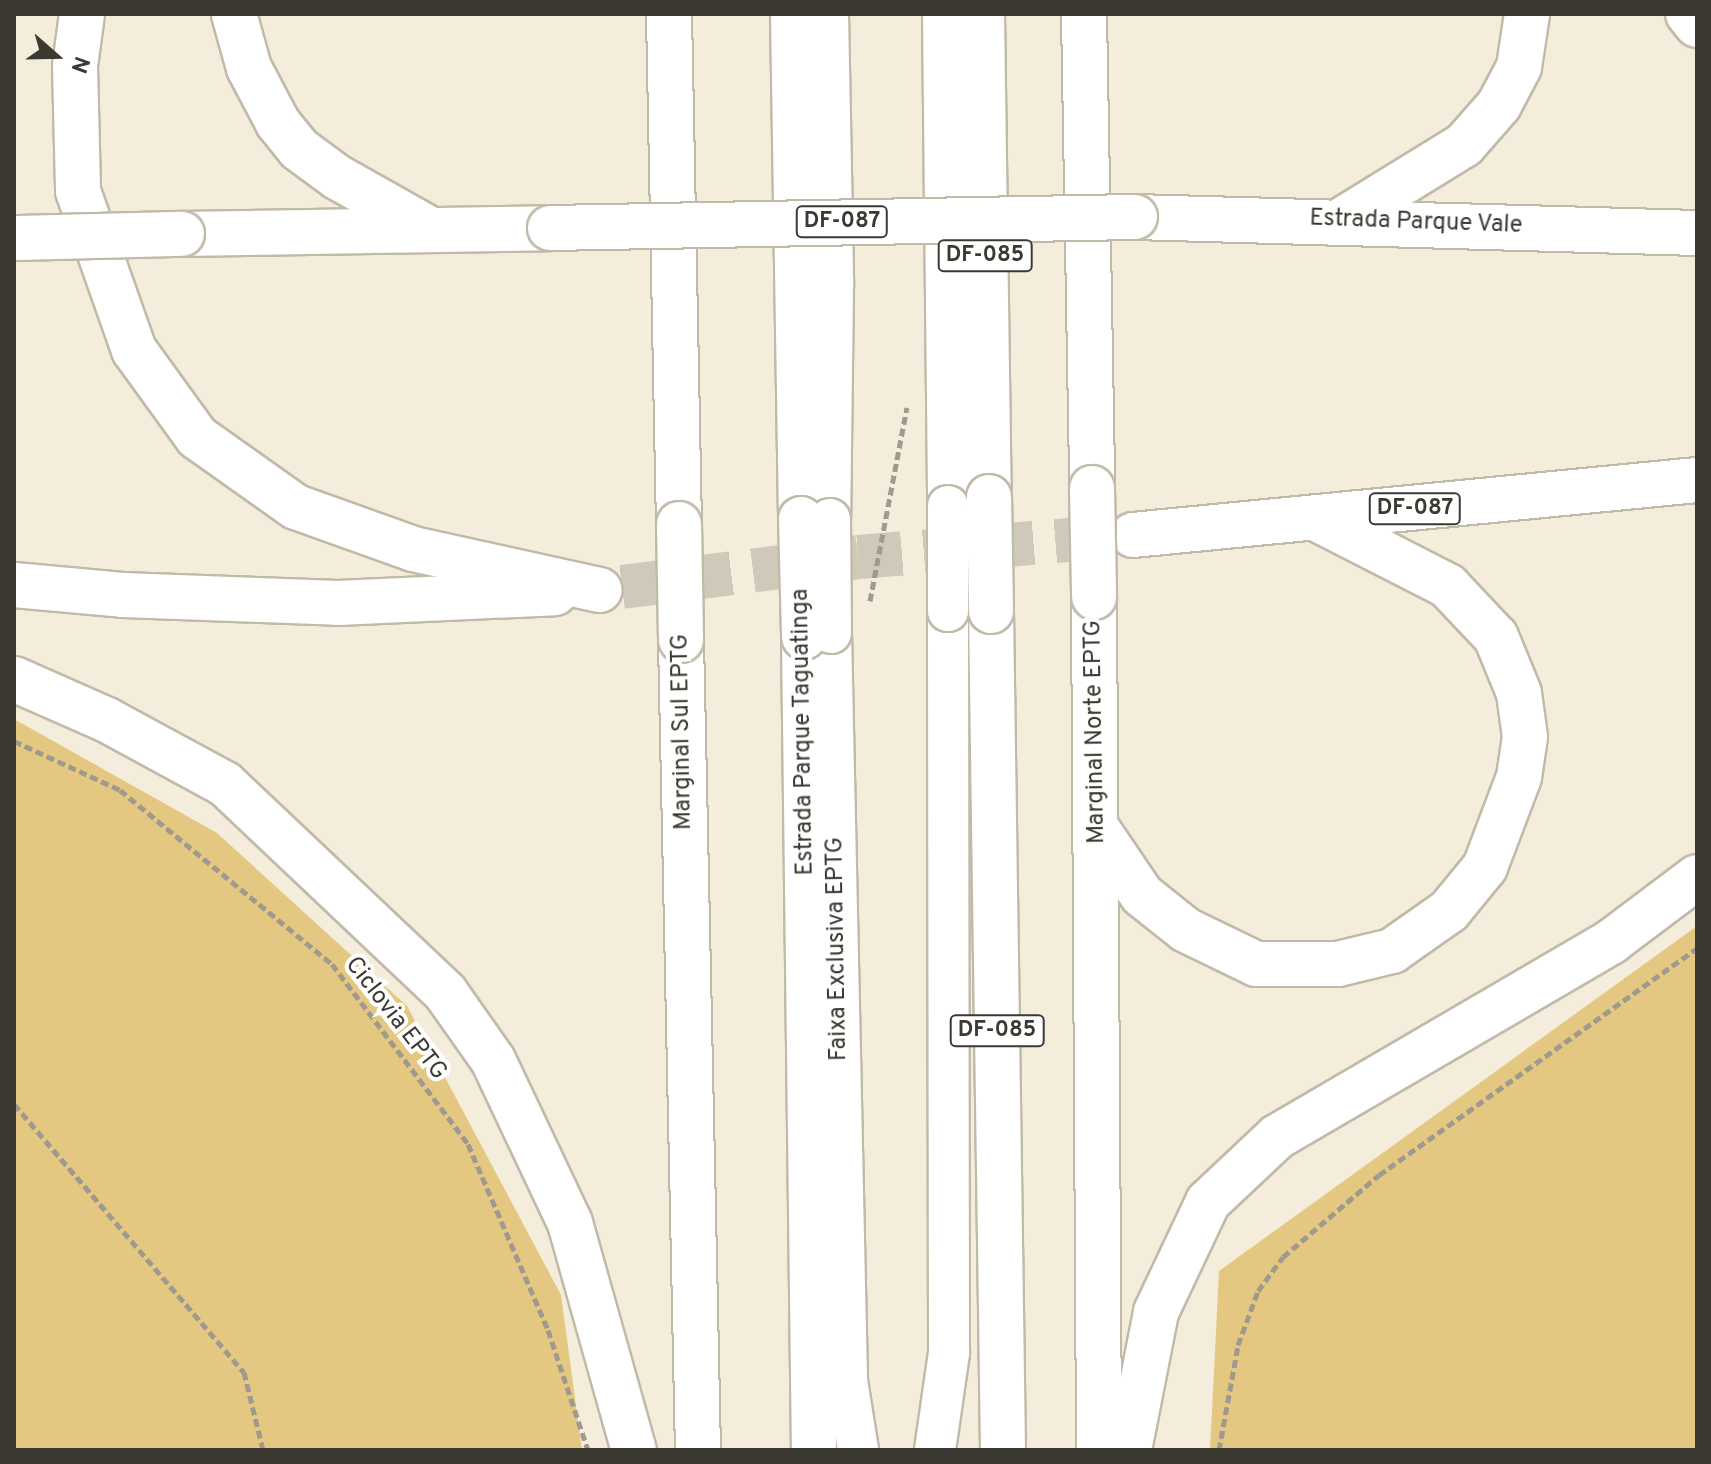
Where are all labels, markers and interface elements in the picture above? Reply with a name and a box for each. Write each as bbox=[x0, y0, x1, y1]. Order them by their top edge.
north arrow bbox=[16, 16, 96, 96]
text: N bbox=[64, 52, 94, 76]
road number: DF-087 bbox=[794, 204, 890, 240]
street label: Estrada Parque Vale bbox=[1308, 205, 1524, 241]
road number: DF-085 bbox=[937, 238, 1033, 274]
road number: DF-087 bbox=[1367, 491, 1463, 527]
street label: Estrada Parque Taguatinga bbox=[787, 588, 821, 876]
street label: Marginal Norte EPTG bbox=[1080, 620, 1112, 844]
street label: Marginal Sul EPTG bbox=[667, 634, 699, 830]
street label: Faixa Exclusiva EPTG bbox=[822, 837, 854, 1061]
street label: Ciclovia EPTG bbox=[338, 952, 452, 1086]
road number: DF-085 bbox=[949, 1013, 1045, 1049]

